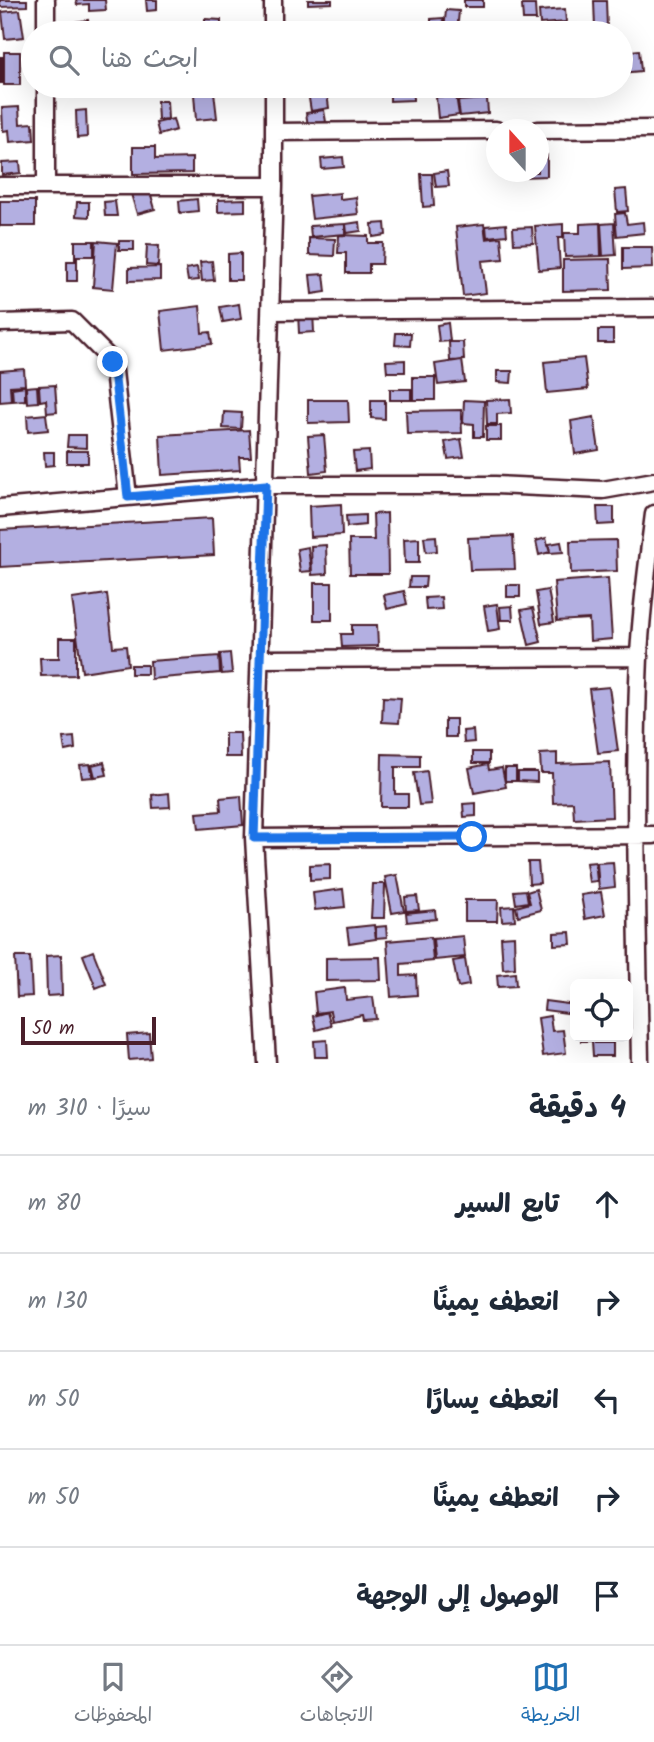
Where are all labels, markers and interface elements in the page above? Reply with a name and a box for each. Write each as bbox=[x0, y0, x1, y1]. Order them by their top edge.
search box bbox=[21, 21, 633, 98]
text: ابحث هنا bbox=[101, 39, 198, 81]
icon: search bbox=[45, 41, 83, 79]
north arrow bbox=[486, 119, 549, 182]
route end bbox=[97, 346, 128, 377]
route start bbox=[456, 821, 487, 852]
map controls bbox=[570, 979, 633, 1042]
button: locate bbox=[570, 979, 633, 1042]
scale bar bbox=[21, 1014, 156, 1046]
text: 50 m bbox=[32, 1014, 74, 1044]
text: 4 دقيقة bbox=[529, 1085, 626, 1133]
text: سيرًا · 310 m bbox=[28, 1091, 151, 1127]
text: تابع السير bbox=[456, 1184, 559, 1226]
icon: ahead bbox=[588, 1185, 626, 1223]
text: 80 m bbox=[28, 1186, 81, 1222]
text: انعطف يمينًا bbox=[433, 1282, 559, 1324]
icon: right bbox=[588, 1283, 626, 1321]
text: 130 m bbox=[28, 1284, 87, 1320]
text: انعطف يسارًا bbox=[426, 1380, 559, 1422]
icon: left bbox=[588, 1381, 626, 1419]
text: 50 m bbox=[28, 1382, 79, 1418]
text: انعطف يمينًا bbox=[433, 1478, 559, 1520]
icon: right bbox=[588, 1479, 626, 1517]
text: 50 m bbox=[28, 1480, 79, 1516]
text: الوصول إلى الوجهة bbox=[356, 1576, 559, 1618]
icon: arrive bbox=[588, 1577, 626, 1615]
tab: المحفوظات bbox=[74, 1658, 152, 1731]
tab: الاتجاهات bbox=[300, 1658, 373, 1731]
tab: الخريطة bbox=[521, 1658, 580, 1731]

